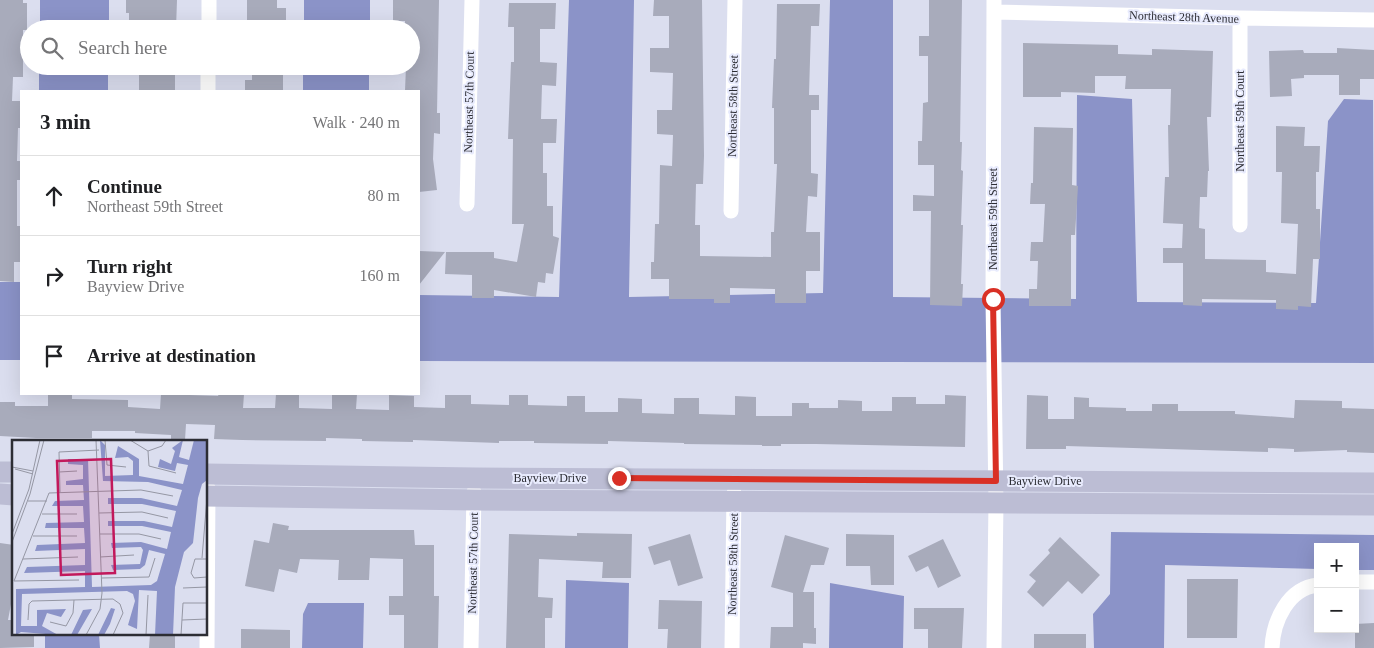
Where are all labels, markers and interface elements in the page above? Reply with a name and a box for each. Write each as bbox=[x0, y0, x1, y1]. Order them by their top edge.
street label: Northeast 28th Avenue bbox=[1129, 8, 1239, 26]
search box bbox=[20, 20, 420, 75]
icon: search bbox=[38, 34, 66, 62]
text: Search here bbox=[78, 37, 167, 58]
street label: Northeast 57th Court bbox=[461, 51, 477, 153]
street label: Northeast 58th Street bbox=[725, 54, 741, 157]
street label: Northeast 59th Court bbox=[1233, 70, 1247, 172]
text: 3 min bbox=[40, 110, 91, 134]
text: Walk · 240 m bbox=[313, 114, 400, 131]
street label: Northeast 59th Street bbox=[986, 167, 1000, 270]
text: Continue bbox=[87, 176, 162, 197]
icon: ahead bbox=[40, 182, 68, 210]
text: 80 m bbox=[368, 187, 400, 204]
text: Northeast 59th Street bbox=[87, 198, 223, 215]
text: Turn right bbox=[87, 256, 172, 277]
icon: right bbox=[40, 262, 68, 290]
text: 160 m bbox=[360, 267, 400, 284]
text: Bayview Drive bbox=[87, 278, 184, 295]
route start bbox=[982, 288, 1005, 311]
icon: arrive bbox=[40, 342, 68, 370]
text: Arrive at destination bbox=[87, 345, 256, 366]
inset map bbox=[12, 440, 208, 636]
route end bbox=[608, 467, 631, 490]
street label: Bayview Drive bbox=[514, 471, 586, 485]
street label: Bayview Drive bbox=[1009, 474, 1081, 488]
street label: Northeast 57th Court bbox=[465, 512, 481, 614]
street label: Northeast 58th Street bbox=[725, 512, 741, 615]
map controls bbox=[1314, 543, 1359, 633]
button: + bbox=[1314, 543, 1359, 588]
button: − bbox=[1314, 588, 1359, 633]

